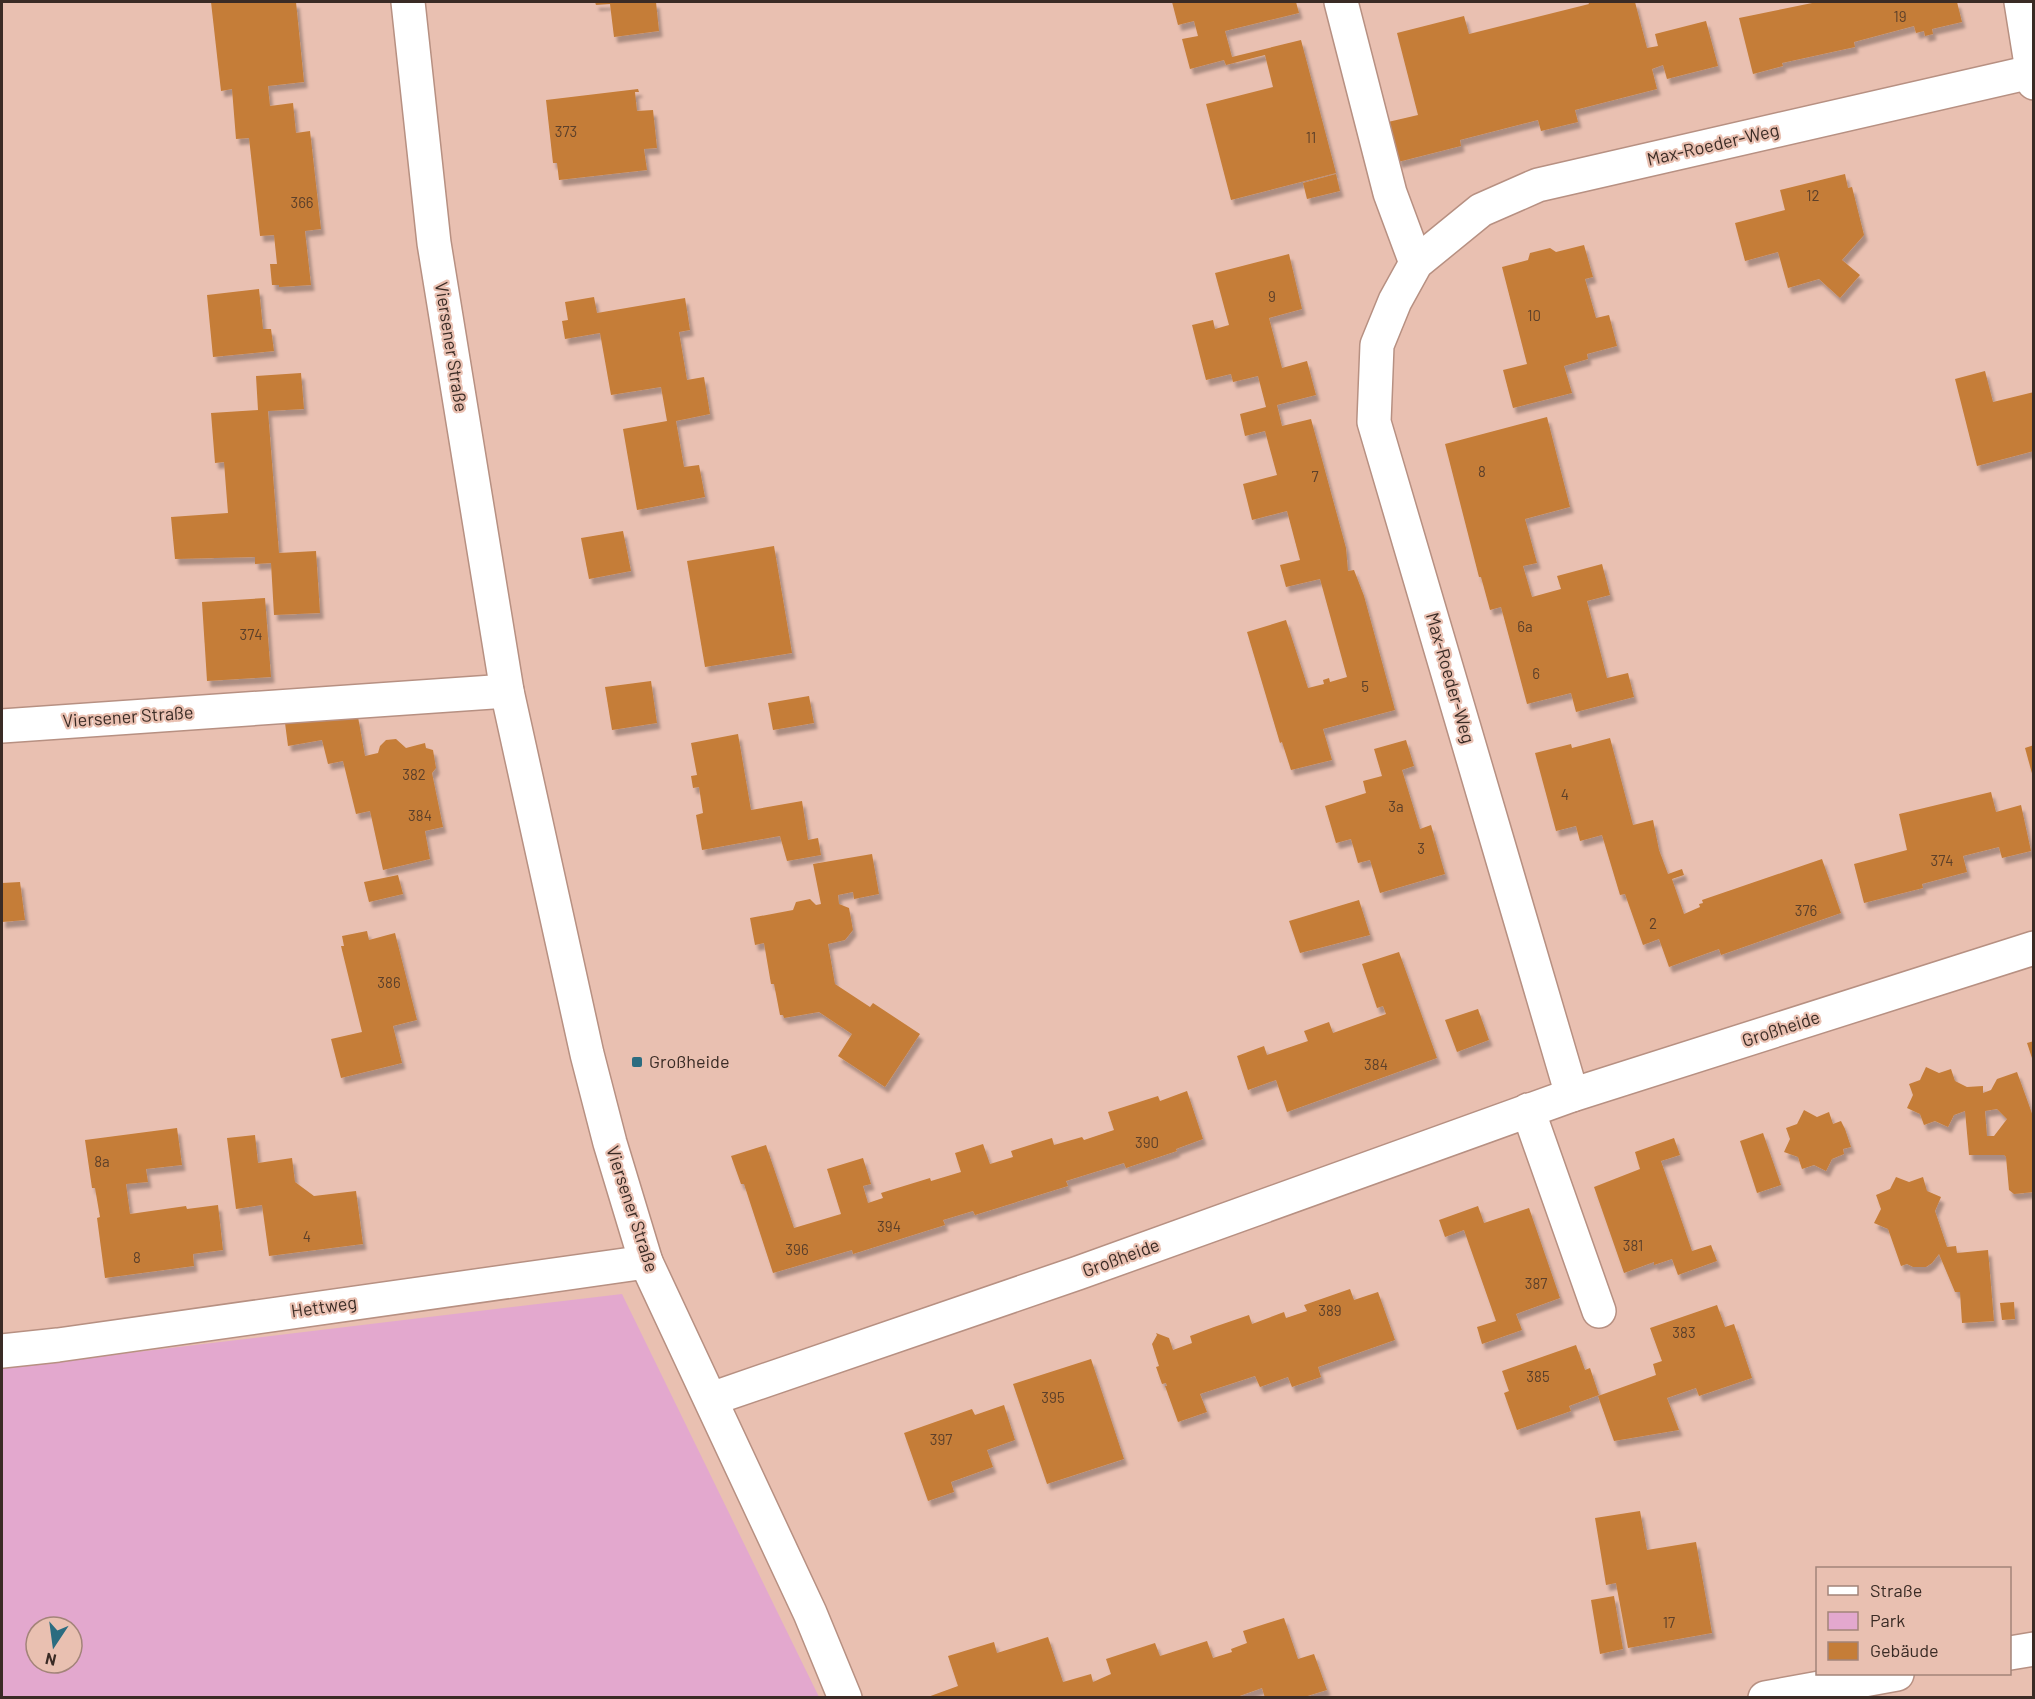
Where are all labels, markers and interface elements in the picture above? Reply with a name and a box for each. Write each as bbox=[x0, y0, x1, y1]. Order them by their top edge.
house number: 19 bbox=[1893, 7, 1907, 25]
street label: Max-Roeder-Weg bbox=[1645, 118, 1781, 170]
house number: 373 bbox=[555, 122, 577, 140]
house number: 11 bbox=[1306, 128, 1316, 146]
house number: 12 bbox=[1806, 186, 1820, 204]
house number: 366 bbox=[290, 193, 314, 211]
street label: Viersener Straße bbox=[431, 280, 473, 413]
house number: 9 bbox=[1268, 287, 1276, 305]
house number: 10 bbox=[1527, 306, 1541, 324]
house number: 8 bbox=[1478, 462, 1486, 480]
house number: 7 bbox=[1311, 467, 1319, 485]
street label: Max-Roeder-Weg bbox=[1422, 610, 1480, 746]
house number: 6a bbox=[1517, 617, 1533, 635]
house number: 374 bbox=[239, 625, 263, 643]
house number: 6 bbox=[1532, 664, 1540, 682]
house number: 5 bbox=[1361, 677, 1369, 695]
street label: Viersener Straße bbox=[62, 700, 194, 732]
house number: 382 bbox=[402, 765, 426, 783]
house number: 4 bbox=[1561, 785, 1569, 803]
house number: 3a bbox=[1388, 797, 1404, 815]
house number: 384 bbox=[408, 806, 432, 824]
house number: 3 bbox=[1417, 839, 1425, 857]
house number: 374 bbox=[1930, 851, 1954, 869]
house number: 376 bbox=[1795, 901, 1817, 919]
house number: 2 bbox=[1649, 914, 1657, 932]
house number: 386 bbox=[377, 973, 401, 991]
street label: Großheide bbox=[1739, 1005, 1822, 1051]
place label: Großheide bbox=[649, 1050, 730, 1072]
marker: Großheide bbox=[630, 1055, 644, 1069]
house number: 384 bbox=[1364, 1055, 1388, 1073]
house number: 390 bbox=[1135, 1133, 1159, 1151]
street label: Viersener Straße bbox=[602, 1143, 664, 1275]
house number: 8a bbox=[94, 1152, 110, 1170]
house number: 394 bbox=[877, 1217, 901, 1235]
house number: 4 bbox=[303, 1227, 311, 1245]
street label: Großheide bbox=[1079, 1233, 1162, 1281]
house number: 381 bbox=[1623, 1236, 1643, 1254]
house number: 396 bbox=[785, 1240, 809, 1258]
house number: 8 bbox=[133, 1248, 141, 1266]
house number: 387 bbox=[1525, 1274, 1547, 1292]
street label: Hettweg bbox=[290, 1291, 358, 1322]
house number: 389 bbox=[1318, 1301, 1342, 1319]
house number: 383 bbox=[1672, 1323, 1696, 1341]
house number: 385 bbox=[1526, 1367, 1550, 1385]
house number: 395 bbox=[1041, 1388, 1065, 1406]
house number: 397 bbox=[930, 1430, 952, 1448]
legend bbox=[1816, 1567, 2011, 1675]
text: Straße bbox=[1870, 1579, 1922, 1601]
text: Park bbox=[1870, 1609, 1905, 1631]
house number: 17 bbox=[1663, 1613, 1675, 1631]
north arrow bbox=[24, 1615, 84, 1675]
text: Gebäude bbox=[1870, 1639, 1939, 1661]
text: N bbox=[43, 1650, 58, 1671]

